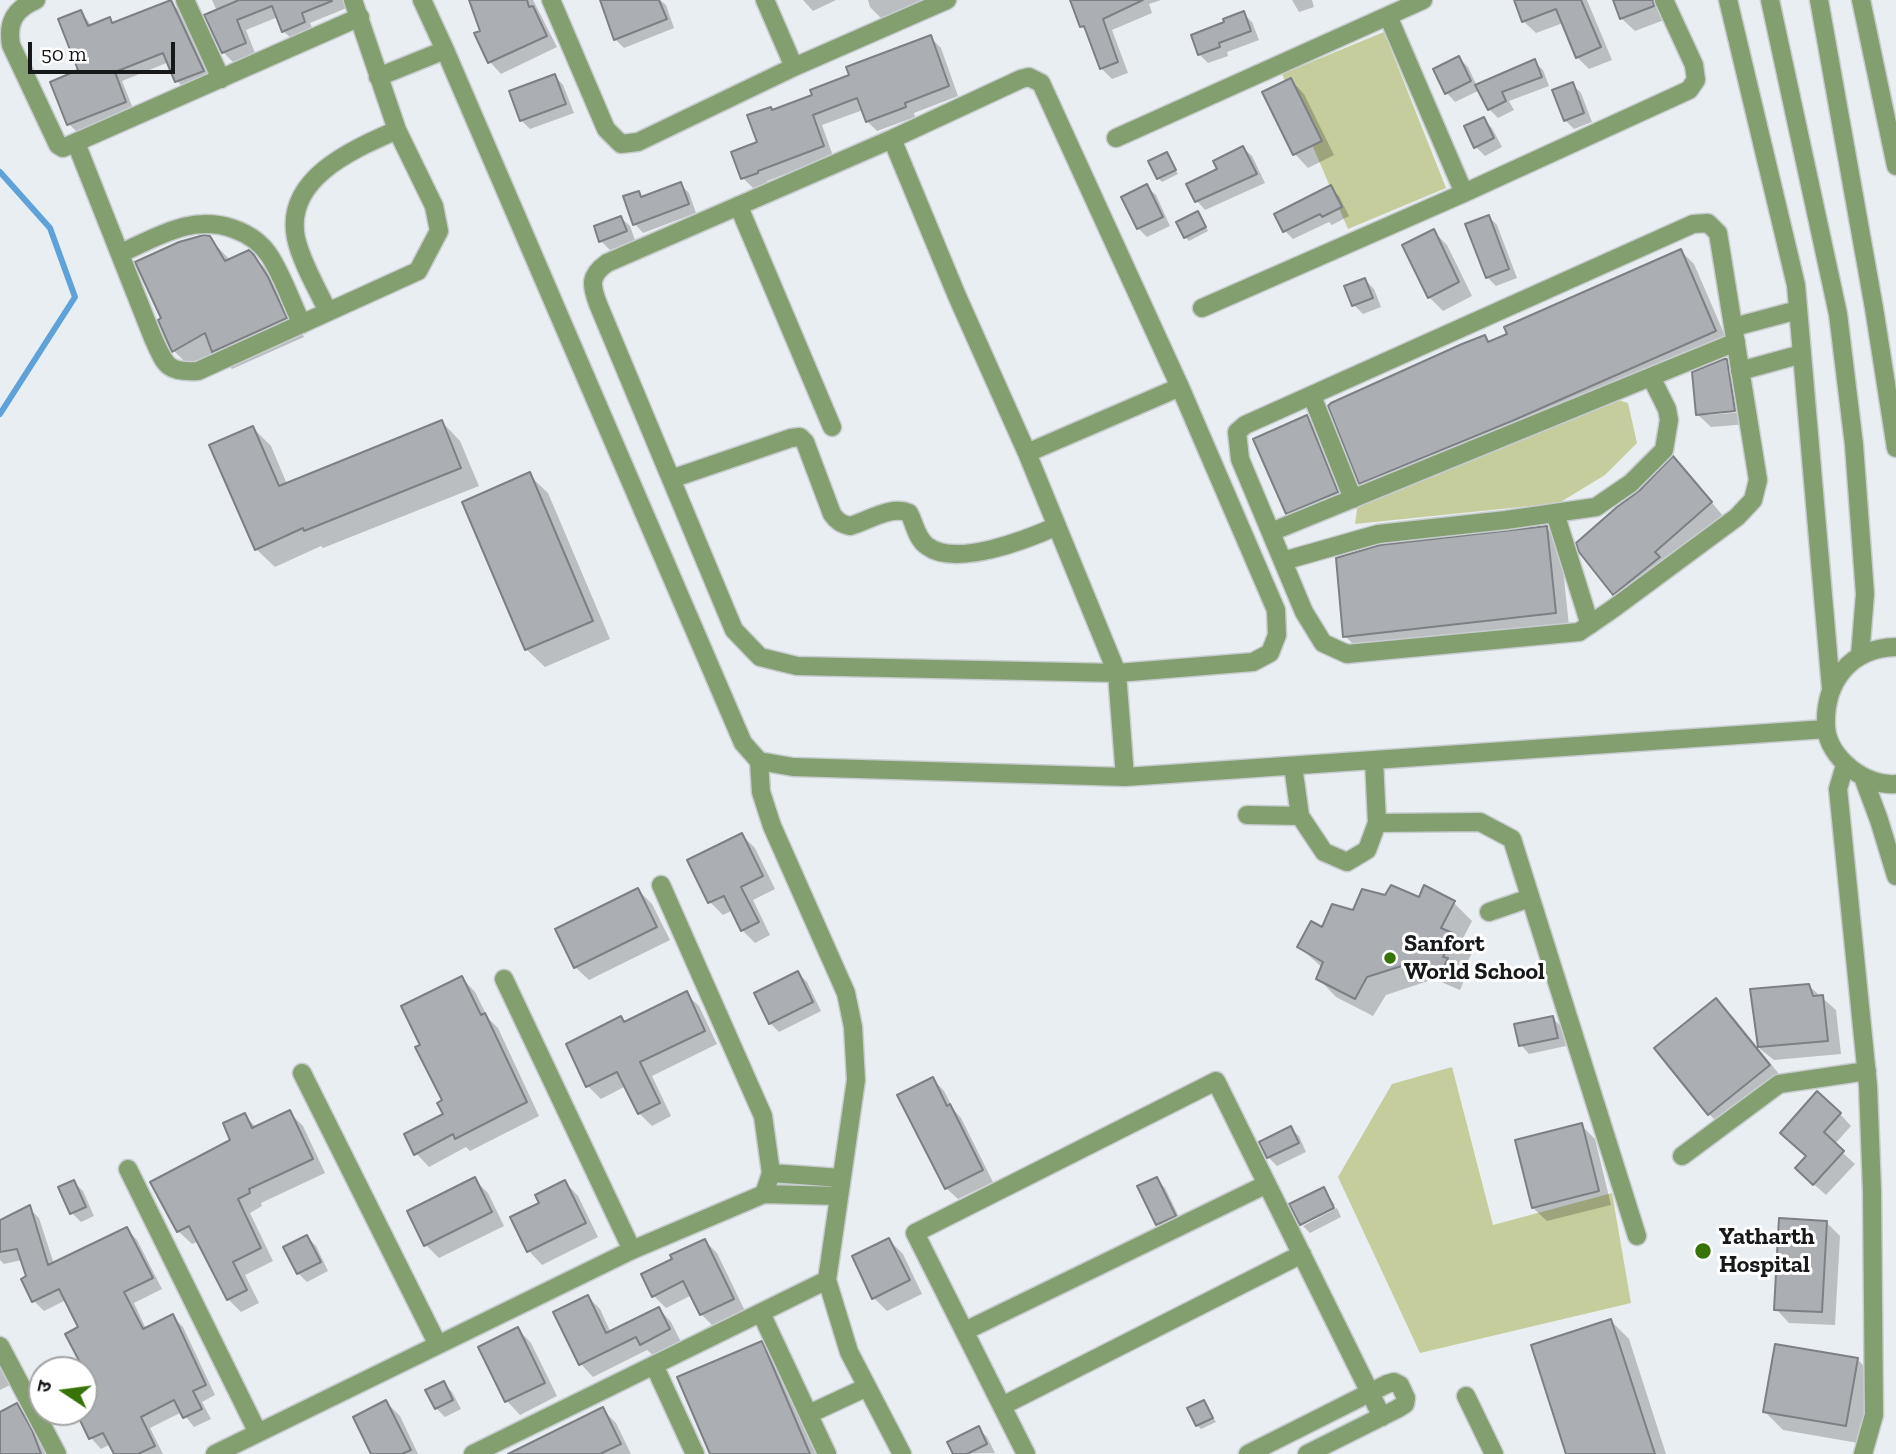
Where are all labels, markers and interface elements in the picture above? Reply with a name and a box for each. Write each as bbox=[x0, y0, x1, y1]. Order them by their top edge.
scale bar bbox=[32, 28, 178, 72]
text: 50 m bbox=[41, 41, 87, 66]
place label: Sanfort World School bbox=[1404, 930, 1545, 986]
marker: Sanfort World School bbox=[1382, 950, 1398, 966]
place label: Yatharth Hospital bbox=[1719, 1223, 1815, 1279]
marker: Yatharth Hospital bbox=[1693, 1241, 1713, 1261]
north arrow bbox=[28, 1356, 98, 1426]
text: उ bbox=[32, 1379, 56, 1395]

